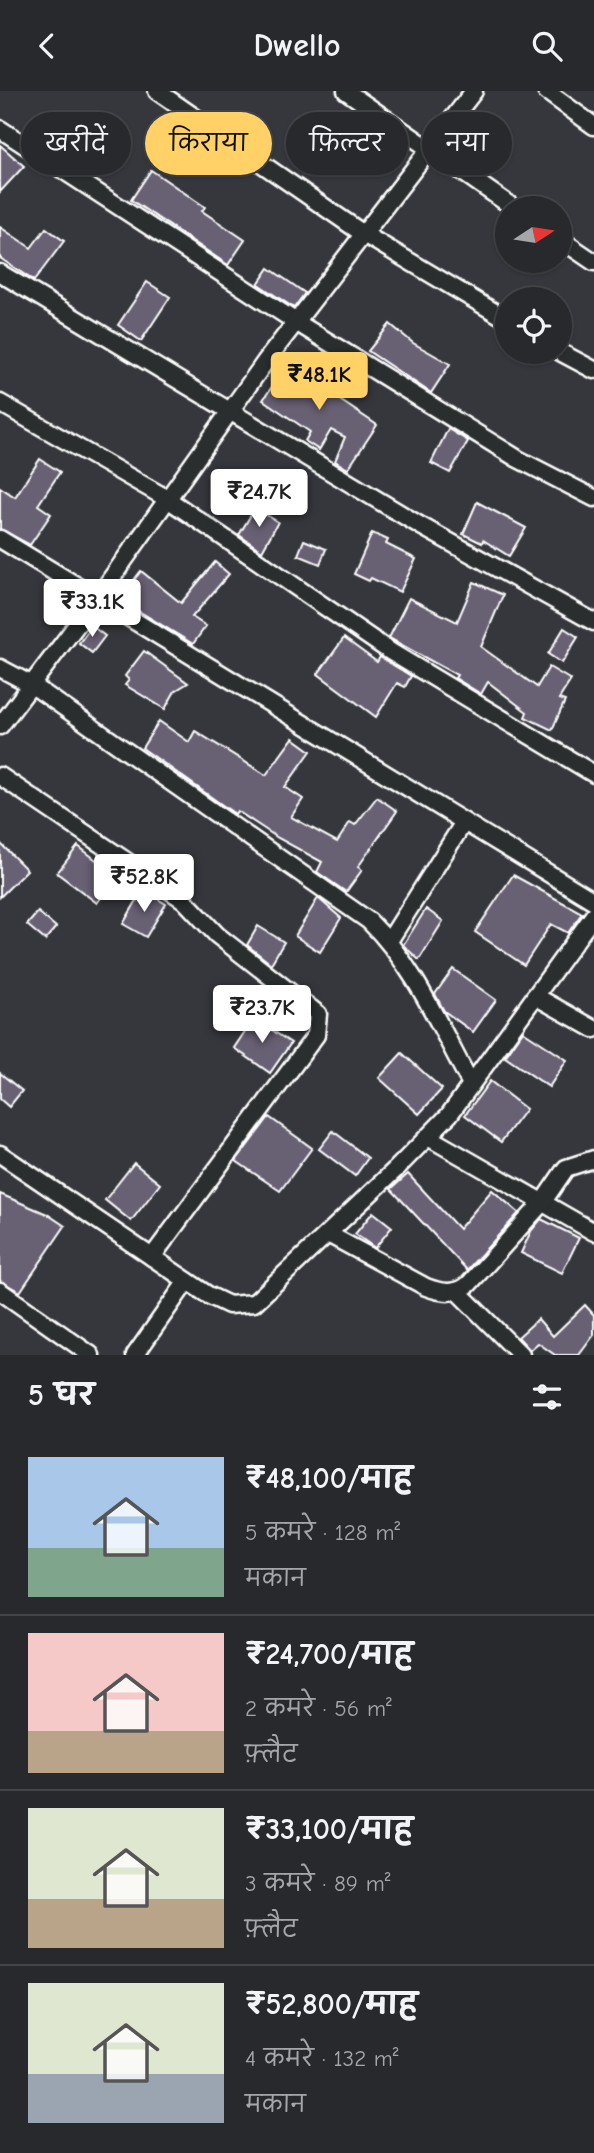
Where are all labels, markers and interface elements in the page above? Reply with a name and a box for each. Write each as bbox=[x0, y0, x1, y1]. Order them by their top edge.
icon: back bbox=[28, 27, 66, 65]
text: Dwello bbox=[253, 27, 341, 64]
icon: search bbox=[528, 27, 566, 65]
chip: खरीदें bbox=[21, 112, 131, 175]
chip: किराया bbox=[145, 112, 272, 175]
chip: फ़िल्टर bbox=[286, 112, 408, 175]
chip: नया bbox=[422, 112, 512, 175]
north arrow bbox=[495, 196, 572, 273]
map controls bbox=[495, 196, 572, 364]
button: locate bbox=[495, 287, 572, 364]
pin: ₹48.1K bbox=[262, 353, 376, 412]
text: ₹48.1K bbox=[287, 361, 351, 388]
pin: ₹24.7K bbox=[202, 469, 316, 529]
text: ₹24.7K bbox=[227, 478, 291, 505]
pin: ₹33.1K bbox=[35, 580, 149, 639]
text: ₹33.1K bbox=[60, 588, 124, 615]
pin: ₹52.8K bbox=[87, 855, 201, 914]
text: ₹52.8K bbox=[110, 863, 178, 890]
pin: ₹23.7K bbox=[205, 985, 319, 1045]
text: ₹23.7K bbox=[229, 994, 295, 1021]
text: 5 घर bbox=[28, 1378, 95, 1413]
icon: filters bbox=[528, 1378, 566, 1416]
text: ₹48,100/माह bbox=[245, 1461, 413, 1496]
icon: home bbox=[84, 1485, 168, 1569]
text: 5 कमरे · 128 m² bbox=[245, 1519, 400, 1546]
text: मकान bbox=[245, 1565, 306, 1592]
text: ₹24,700/माह bbox=[245, 1637, 413, 1672]
icon: home bbox=[84, 1661, 168, 1745]
text: 2 कमरे · 56 m² bbox=[245, 1695, 392, 1722]
text: फ़्लैट bbox=[245, 1741, 297, 1768]
text: ₹33,100/माह bbox=[245, 1812, 413, 1847]
icon: home bbox=[84, 1836, 168, 1920]
text: 3 कमरे · 89 m² bbox=[245, 1870, 390, 1897]
text: फ़्लैट bbox=[245, 1916, 297, 1943]
text: ₹52,800/माह bbox=[245, 1987, 418, 2022]
icon: home bbox=[84, 2011, 168, 2095]
text: 4 कमरे · 132 m² bbox=[245, 2045, 399, 2072]
text: मकान bbox=[245, 2091, 306, 2118]

